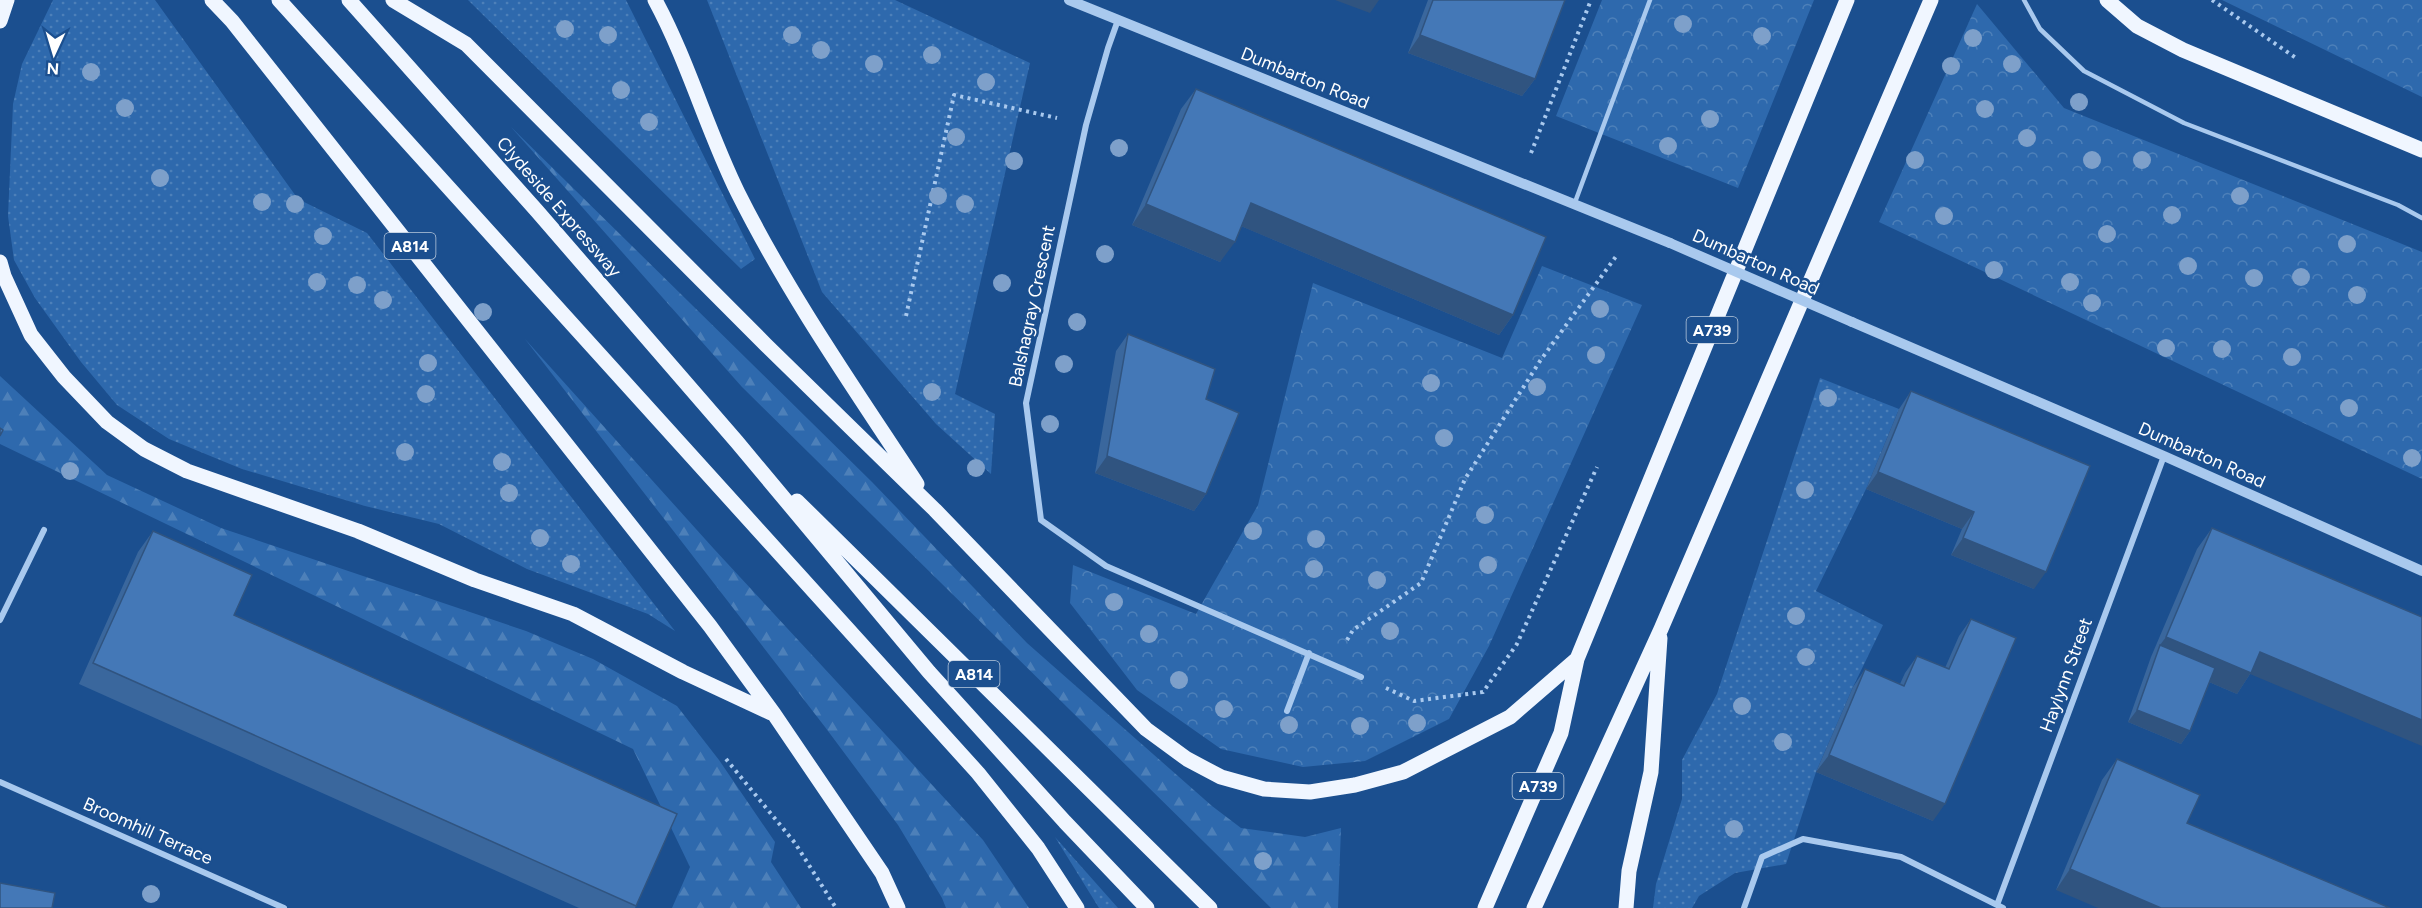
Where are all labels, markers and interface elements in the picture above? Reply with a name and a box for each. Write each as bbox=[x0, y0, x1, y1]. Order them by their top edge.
north arrow bbox=[24, 24, 84, 84]
street label: Dumbarton Road bbox=[1238, 42, 1372, 114]
text: N bbox=[46, 59, 60, 78]
street label: Clydeside Expressway bbox=[492, 132, 626, 282]
street label: Balshagray Crescent bbox=[1004, 223, 1060, 389]
street label: Dumbarton Road bbox=[1689, 224, 1823, 300]
road number: A814 bbox=[384, 233, 436, 259]
road number: A739 bbox=[1686, 317, 1738, 343]
street label: Dumbarton Road bbox=[2135, 417, 2269, 493]
street label: Haylynn Street bbox=[2035, 614, 2097, 735]
road number: A814 bbox=[948, 661, 1000, 687]
road number: A739 bbox=[1512, 773, 1564, 799]
street label: Broomhill Terrace bbox=[80, 793, 216, 869]

